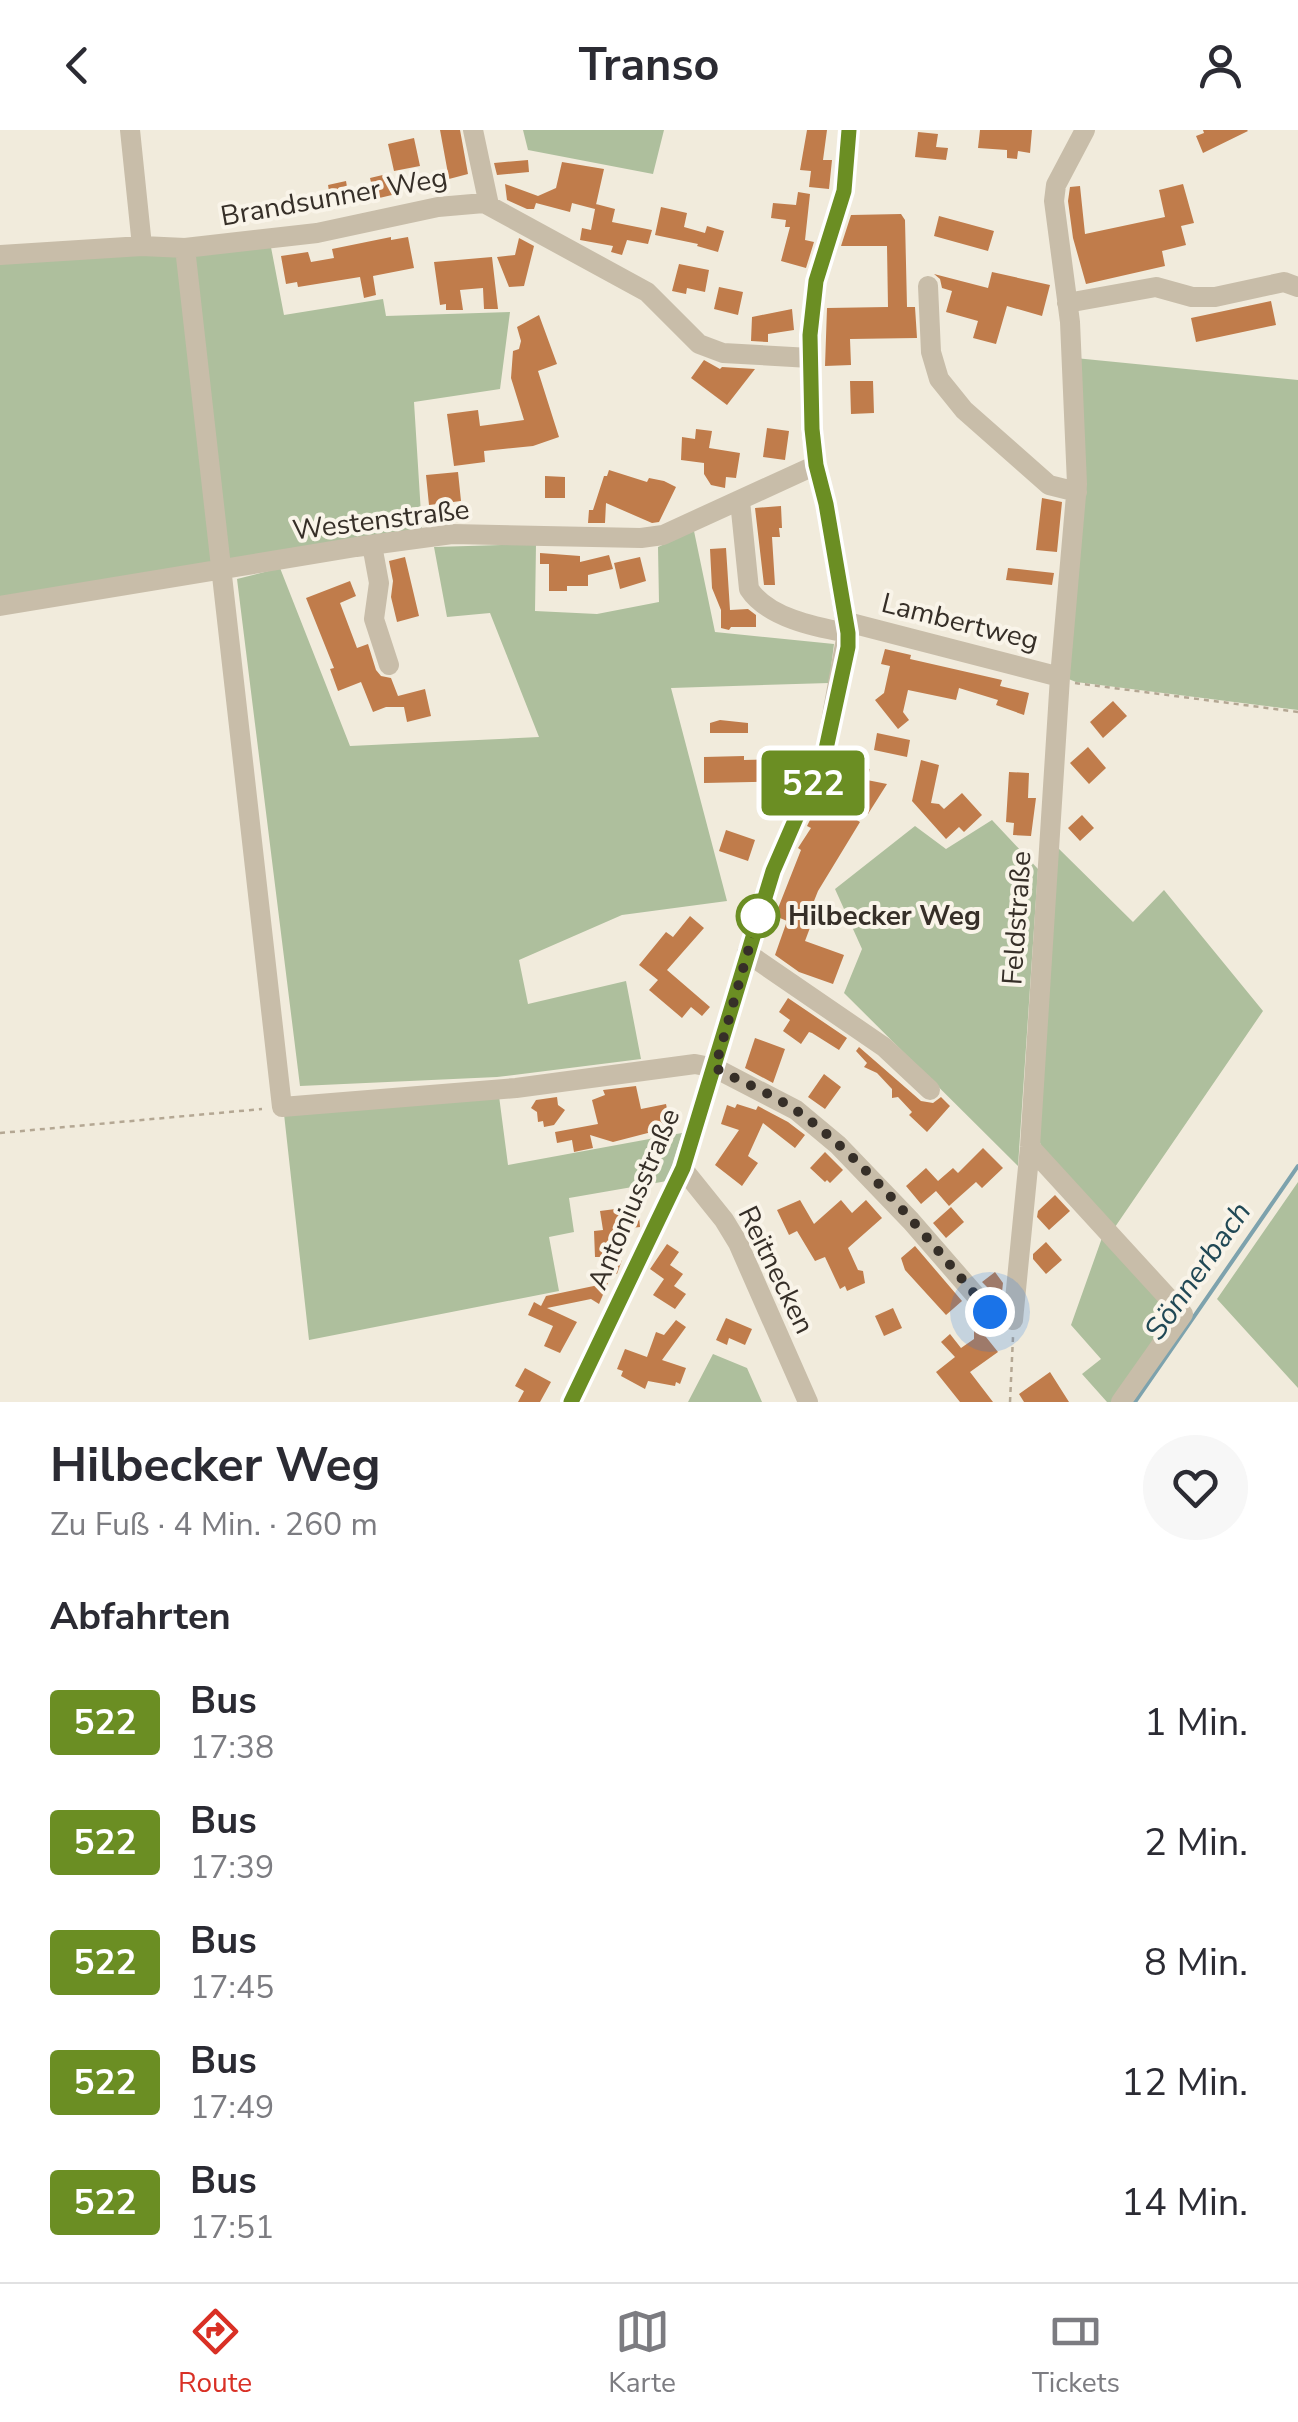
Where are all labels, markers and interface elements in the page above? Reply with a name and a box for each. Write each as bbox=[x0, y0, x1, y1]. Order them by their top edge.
text: Transo bbox=[579, 35, 719, 96]
icon: back bbox=[50, 38, 105, 93]
icon: person bbox=[1193, 38, 1248, 93]
street label: Brandsunner Weg bbox=[218, 158, 450, 236]
street label: Westenstraße bbox=[290, 490, 472, 550]
street label: Lambertweg bbox=[877, 584, 1043, 660]
line badge: 522 bbox=[756, 750, 870, 816]
text: 522 bbox=[781, 760, 845, 807]
street label: Feldstraße bbox=[993, 850, 1041, 986]
marker: Hilbecker Weg bbox=[737, 895, 779, 937]
place label: Hilbecker Weg bbox=[788, 897, 981, 935]
street label: Antoniusstraße bbox=[579, 1103, 689, 1295]
water label: Sönnerbach bbox=[1135, 1194, 1261, 1348]
street label: Reitnecken bbox=[729, 1200, 823, 1340]
your location bbox=[965, 1287, 1015, 1337]
text: Hilbecker Weg bbox=[50, 1432, 381, 1498]
button: heart bbox=[1143, 1435, 1248, 1540]
text: Zu Fuß · 4 Min. · 260 m bbox=[50, 1503, 378, 1546]
text: Abfahrten bbox=[50, 1591, 231, 1642]
text: Bus bbox=[190, 1675, 257, 1726]
text: 1 Min. bbox=[1144, 1697, 1248, 1748]
text: 522 bbox=[73, 1699, 137, 1746]
text: 17:38 bbox=[190, 1726, 274, 1769]
text: Bus bbox=[190, 1795, 257, 1846]
text: 2 Min. bbox=[1144, 1817, 1248, 1868]
text: 522 bbox=[73, 1819, 137, 1866]
text: 17:39 bbox=[190, 1846, 274, 1889]
text: Bus bbox=[190, 1915, 257, 1966]
text: 8 Min. bbox=[1144, 1937, 1248, 1988]
text: 522 bbox=[73, 1939, 137, 1986]
text: 17:45 bbox=[190, 1966, 274, 2009]
text: Bus bbox=[190, 2035, 257, 2086]
text: 12 Min. bbox=[1121, 2057, 1248, 2108]
text: 522 bbox=[73, 2059, 137, 2106]
text: 17:49 bbox=[190, 2086, 274, 2129]
text: Bus bbox=[190, 2155, 257, 2206]
text: 14 Min. bbox=[1121, 2177, 1248, 2228]
text: 522 bbox=[73, 2179, 137, 2226]
text: 17:51 bbox=[190, 2206, 274, 2249]
tab: Route bbox=[178, 2304, 252, 2402]
tab: Karte bbox=[608, 2304, 676, 2402]
tab: Tickets bbox=[1032, 2304, 1120, 2402]

